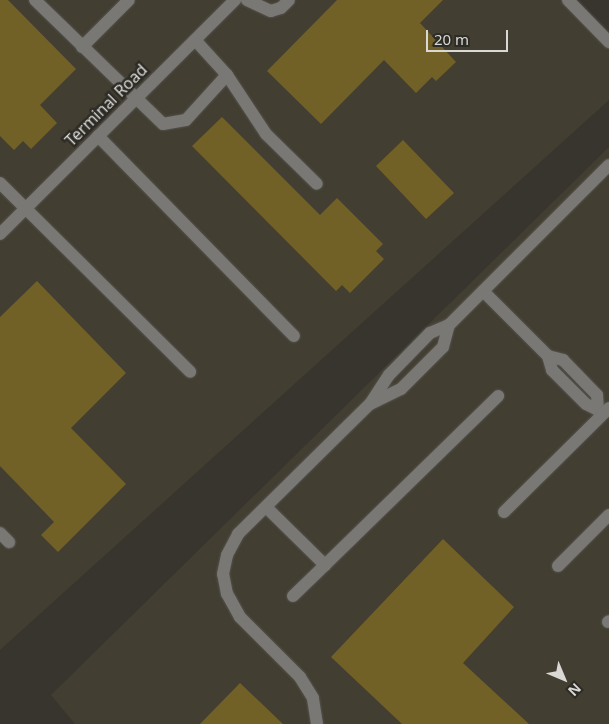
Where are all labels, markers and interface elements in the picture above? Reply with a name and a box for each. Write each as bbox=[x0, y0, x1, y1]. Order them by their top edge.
scale bar bbox=[429, 20, 512, 52]
text: 20 m bbox=[434, 29, 469, 49]
street label: Terminal Road bbox=[61, 60, 151, 150]
north arrow bbox=[539, 654, 589, 704]
text: N bbox=[564, 679, 586, 701]

